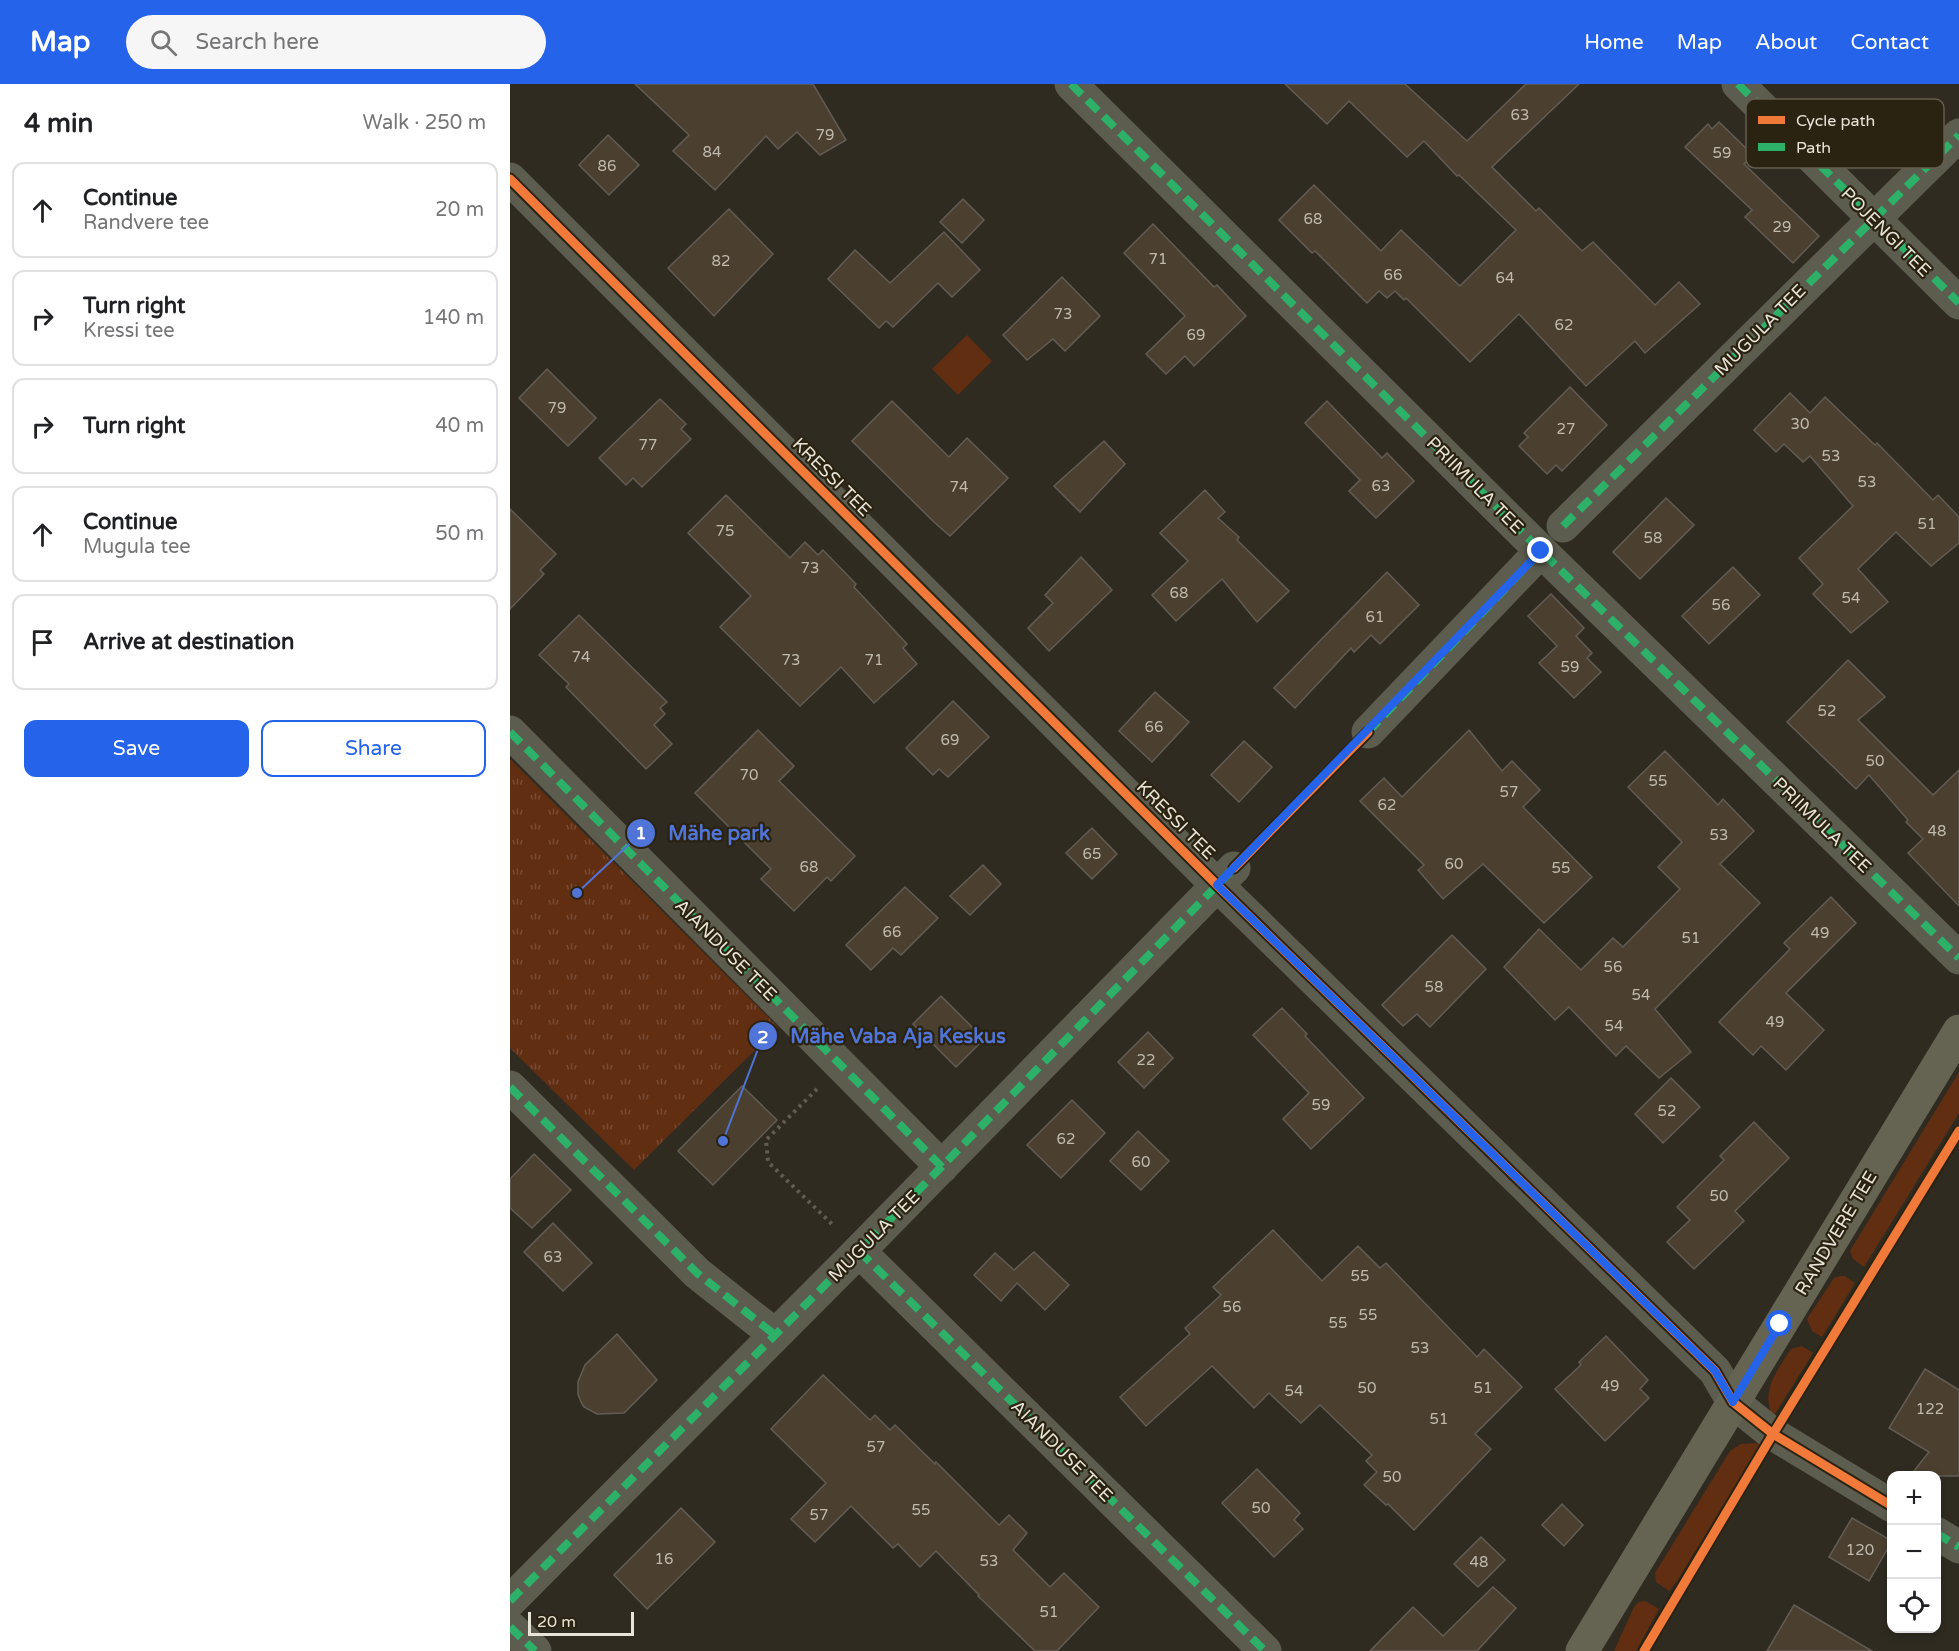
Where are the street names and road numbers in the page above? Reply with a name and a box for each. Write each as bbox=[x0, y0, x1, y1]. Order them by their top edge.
street label: POJENGI TEE bbox=[1836, 182, 1936, 282]
street label: MUGULA TEE bbox=[1710, 280, 1810, 380]
street label: PRIIMULA TEE bbox=[1422, 432, 1528, 538]
street label: KRESSI TEE bbox=[788, 433, 876, 521]
street label: PRIIMULA TEE bbox=[1768, 773, 1876, 877]
street label: KRESSI TEE bbox=[1132, 776, 1220, 864]
street label: AIANDUSE TEE bbox=[671, 895, 781, 1005]
street label: RANDVERE TEE bbox=[1790, 1167, 1882, 1299]
street label: MUGULA TEE bbox=[824, 1186, 924, 1286]
street label: AIANDUSE TEE bbox=[1007, 1396, 1117, 1506]

